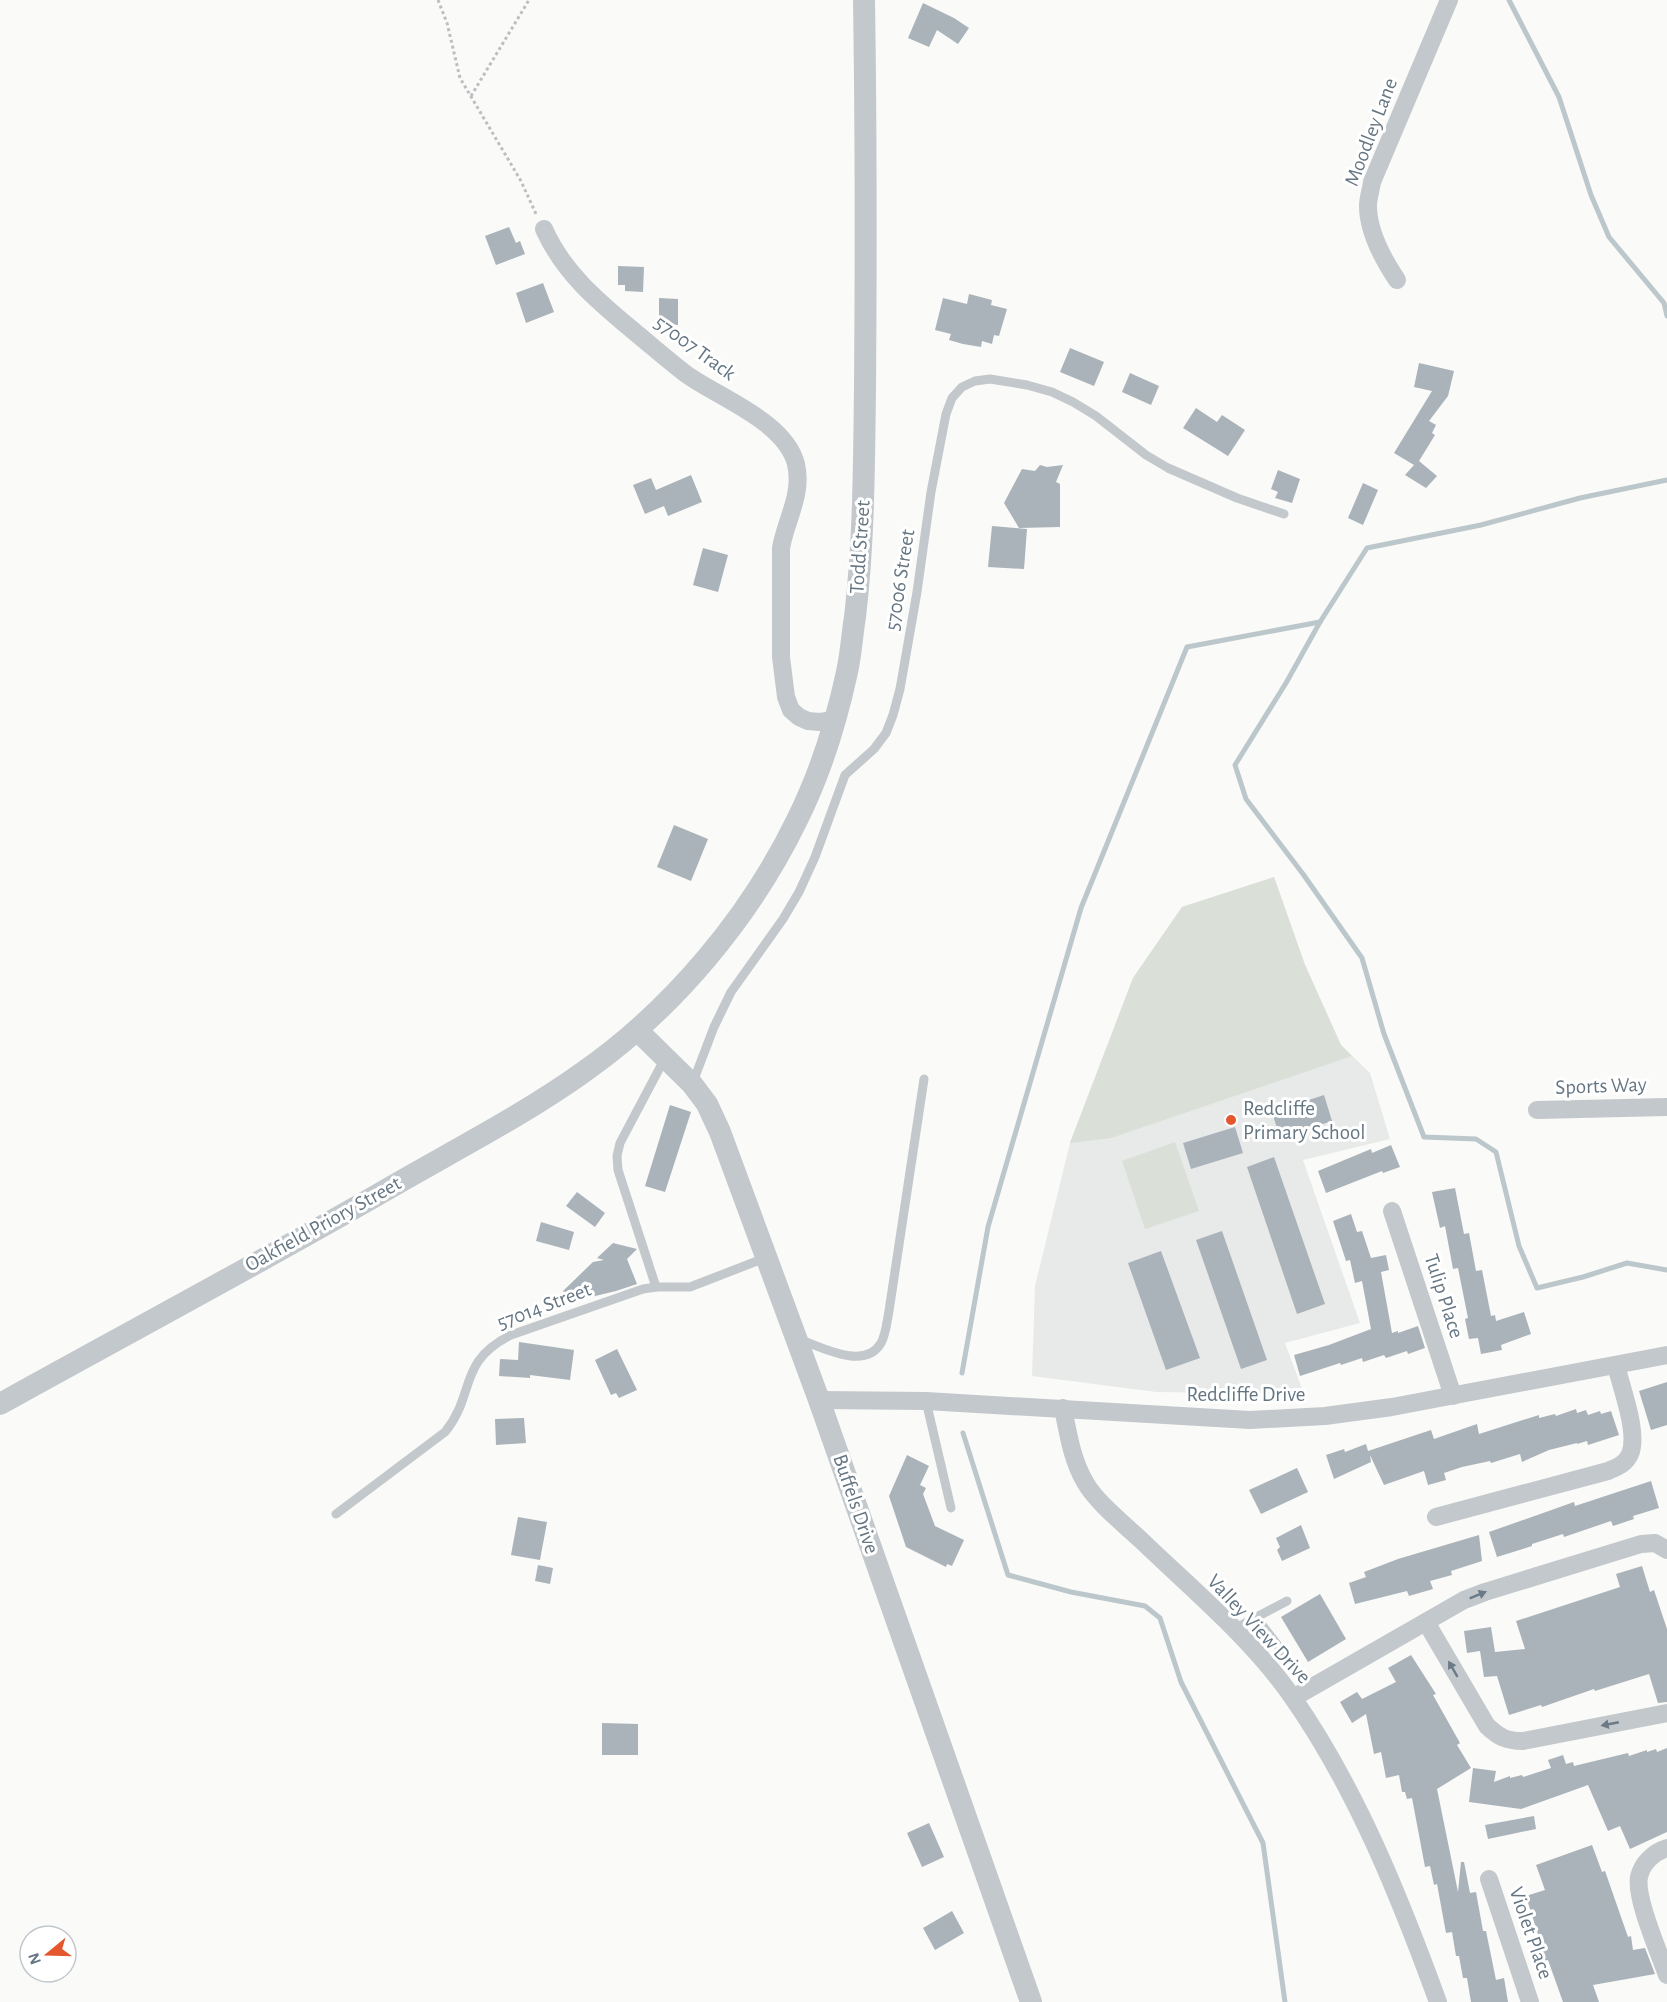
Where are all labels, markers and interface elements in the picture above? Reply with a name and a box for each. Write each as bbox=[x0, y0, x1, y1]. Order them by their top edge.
street label: Moodley Lane bbox=[1341, 75, 1401, 189]
street label: 57007 Track bbox=[650, 312, 740, 385]
street label: Todd Street bbox=[846, 499, 874, 595]
street label: 57006 Street bbox=[882, 527, 918, 632]
street label: Sports Way bbox=[1555, 1074, 1647, 1098]
place label: Redcliffe Primary School bbox=[1243, 1098, 1366, 1143]
marker: Redcliffe Primary School bbox=[1224, 1113, 1238, 1127]
street label: Oakfield Priory Street bbox=[241, 1172, 405, 1276]
street label: Tulip Place bbox=[1421, 1251, 1467, 1341]
street label: 57014 Street bbox=[494, 1278, 594, 1334]
street label: Redcliffe Drive bbox=[1187, 1384, 1305, 1405]
street label: Buffels Drive bbox=[829, 1451, 883, 1557]
street label: Valley View Drive bbox=[1203, 1570, 1315, 1688]
one-way arrow bbox=[1469, 1590, 1487, 1600]
one-way arrow bbox=[1448, 1661, 1459, 1677]
one-way arrow bbox=[1600, 1720, 1619, 1729]
street label: Violet Place bbox=[1505, 1884, 1557, 1982]
north arrow bbox=[18, 1924, 78, 1984]
text: N bbox=[25, 1951, 44, 1966]

